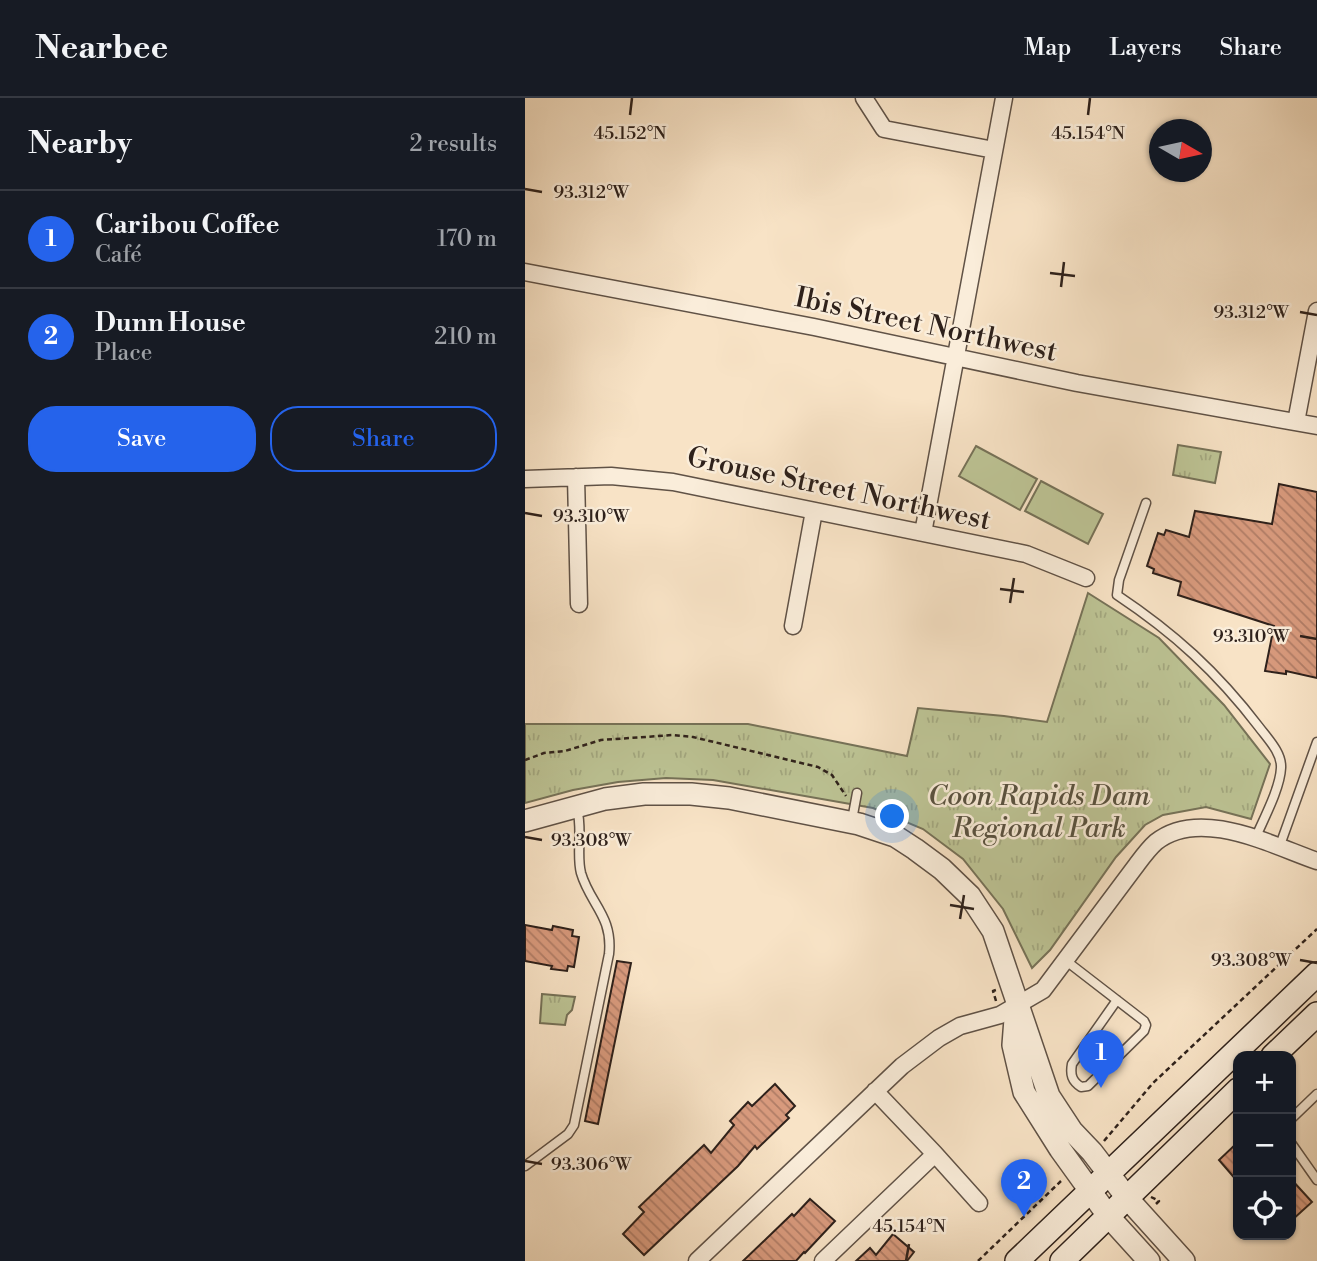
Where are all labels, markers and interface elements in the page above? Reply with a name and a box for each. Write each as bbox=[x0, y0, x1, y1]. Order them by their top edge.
text: Nearbee bbox=[35, 28, 168, 69]
text: Map bbox=[1024, 33, 1071, 63]
text: Layers bbox=[1109, 33, 1181, 63]
text: Share bbox=[1219, 33, 1282, 63]
north arrow bbox=[1149, 119, 1212, 182]
text: 45.152°N bbox=[594, 122, 667, 145]
text: 45.154°N bbox=[1051, 122, 1125, 145]
text: Nearby bbox=[28, 125, 132, 163]
text: 2 results bbox=[410, 130, 497, 158]
text: 93.312°W bbox=[553, 181, 629, 204]
text: Caribou Coffee bbox=[95, 209, 279, 241]
text: 1 bbox=[45, 225, 57, 253]
text: 170 m bbox=[437, 225, 497, 253]
text: Café bbox=[95, 241, 142, 269]
street label: Ibis Street Northwest bbox=[792, 280, 1060, 370]
text: 93.312°W bbox=[1213, 301, 1289, 324]
text: Dunn House bbox=[95, 307, 246, 339]
text: 2 bbox=[44, 323, 58, 351]
text: 210 m bbox=[434, 323, 497, 351]
text: Place bbox=[95, 339, 152, 367]
button: Save bbox=[28, 406, 256, 472]
button: Share bbox=[270, 406, 497, 472]
street label: Grouse Street Northwest bbox=[684, 440, 994, 538]
text: 93.310°W bbox=[553, 505, 630, 528]
text: 93.310°W bbox=[1213, 625, 1290, 648]
park label: Coon Rapids Dam Regional Park bbox=[928, 779, 1150, 846]
your location bbox=[875, 799, 909, 833]
text: 93.308°W bbox=[551, 829, 632, 852]
text: 93.308°W bbox=[1211, 949, 1292, 972]
pin: 1 bbox=[1078, 1030, 1124, 1088]
map controls bbox=[1233, 1051, 1296, 1240]
button: + bbox=[1233, 1051, 1296, 1114]
button: − bbox=[1233, 1114, 1296, 1177]
text: 93.306°W bbox=[551, 1153, 632, 1176]
pin: 2 bbox=[1001, 1159, 1047, 1217]
button: locate bbox=[1233, 1177, 1296, 1240]
text: 45.154°N bbox=[872, 1215, 946, 1238]

